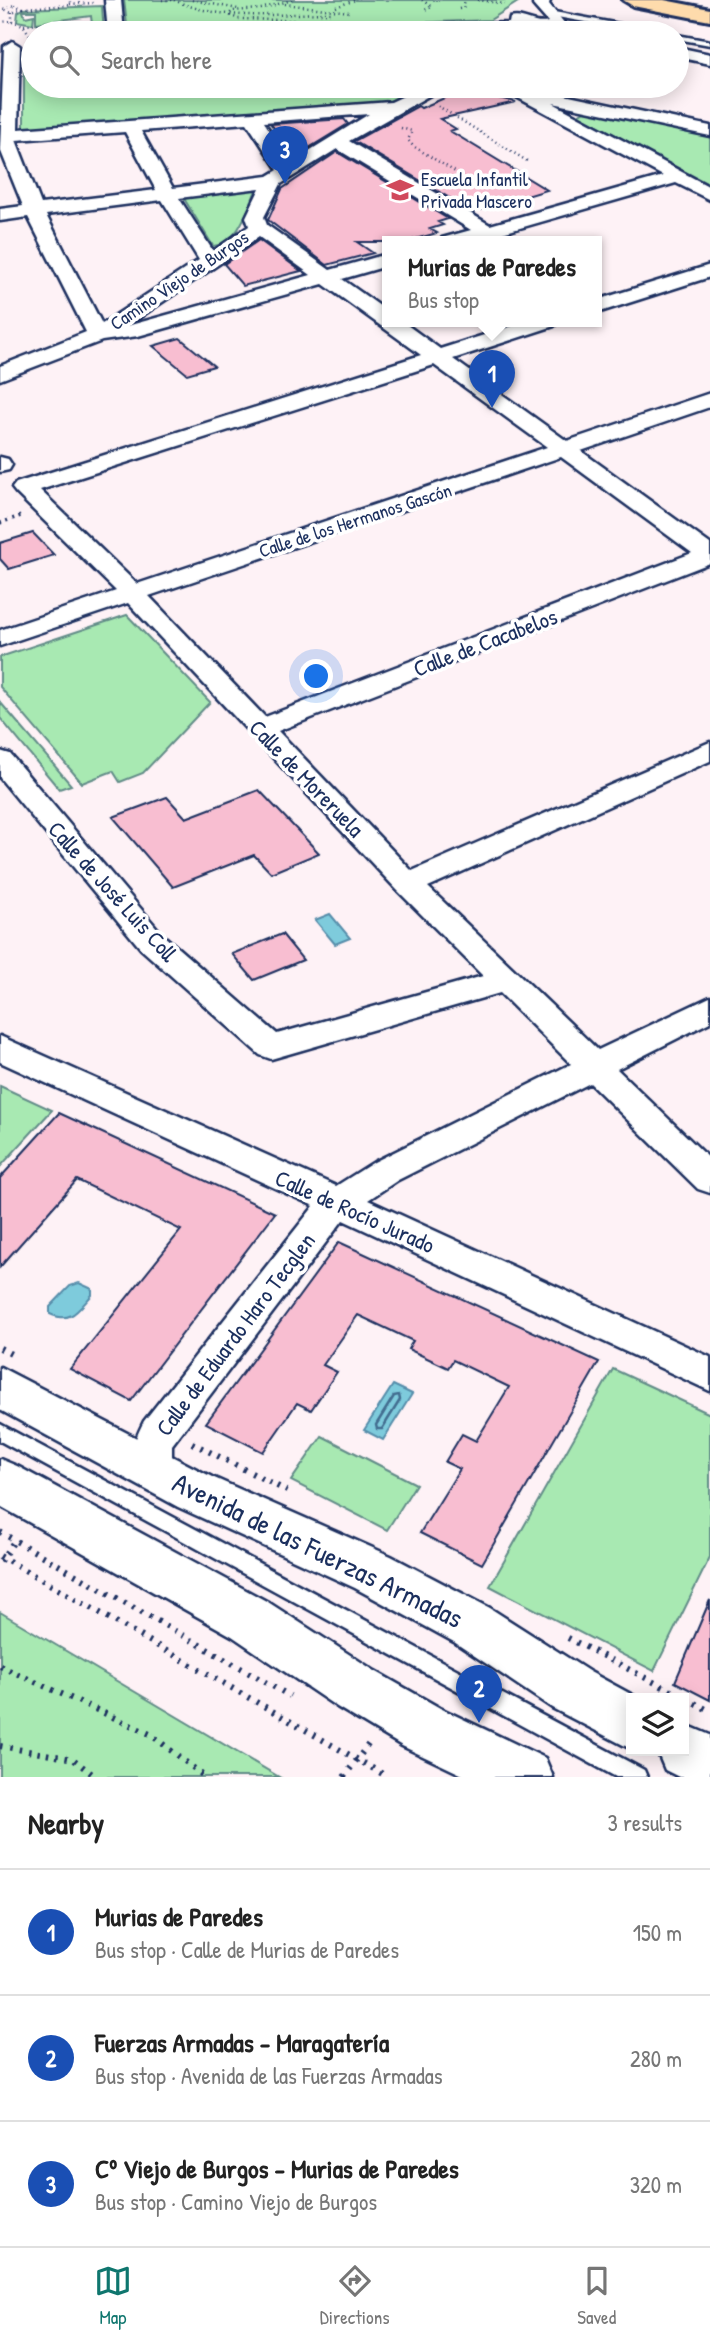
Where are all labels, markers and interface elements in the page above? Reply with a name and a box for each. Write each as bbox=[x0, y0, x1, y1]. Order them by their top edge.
search box bbox=[21, 21, 689, 98]
icon: search bbox=[45, 41, 83, 79]
text: Search here bbox=[101, 42, 212, 77]
pin: 3 bbox=[262, 126, 308, 184]
place label: Escuela Infantil Privada Mascero bbox=[421, 166, 532, 214]
school or university icon: Escuela Infantil Privada Mascero bbox=[385, 175, 415, 205]
street label: Camino Viejo de Burgos bbox=[105, 224, 253, 336]
popup bbox=[382, 236, 602, 327]
text: Murias de Paredes bbox=[408, 249, 576, 284]
text: Bus stop bbox=[408, 284, 479, 315]
pin: 1 bbox=[469, 350, 515, 408]
street label: Calle de los Hermanos Gascón bbox=[255, 477, 455, 563]
street label: Calle de Cacabelos bbox=[409, 600, 562, 684]
your location bbox=[299, 659, 333, 693]
street label: Calle de Moreruela bbox=[243, 712, 371, 844]
street label: Calle de José Luis Coll bbox=[41, 814, 185, 969]
street label: Calle de Rocío Jurado bbox=[270, 1162, 440, 1260]
street label: Calle de Eduardo Haro Tecglen bbox=[148, 1226, 322, 1442]
street label: Avenida de las Fuerzas Armadas bbox=[167, 1463, 469, 1637]
pin: 2 bbox=[456, 1665, 502, 1723]
map controls bbox=[626, 1693, 689, 1756]
button: layers bbox=[626, 1693, 689, 1756]
text: Nearby bbox=[28, 1803, 104, 1843]
text: 3 results bbox=[607, 1807, 682, 1838]
text: Murias de Paredes bbox=[95, 1899, 263, 1934]
text: 1 bbox=[47, 1917, 55, 1948]
text: 150 m bbox=[633, 1917, 682, 1948]
text: Bus stop · Calle de Murias de Paredes bbox=[95, 1934, 399, 1965]
text: Fuerzas Armadas - Maragatería bbox=[95, 2025, 389, 2060]
text: 2 bbox=[46, 2043, 56, 2074]
text: 280 m bbox=[630, 2043, 682, 2074]
text: Bus stop · Avenida de las Fuerzas Armadas bbox=[95, 2060, 443, 2091]
text: Cº Viejo de Burgos - Murias de Paredes bbox=[95, 2151, 459, 2186]
text: 3 bbox=[46, 2169, 56, 2200]
text: 320 m bbox=[630, 2169, 682, 2200]
text: Bus stop · Camino Viejo de Burgos bbox=[95, 2186, 377, 2217]
tab: Map bbox=[94, 2262, 132, 2330]
tab: Directions bbox=[320, 2262, 390, 2330]
tab: Saved bbox=[577, 2262, 616, 2330]

